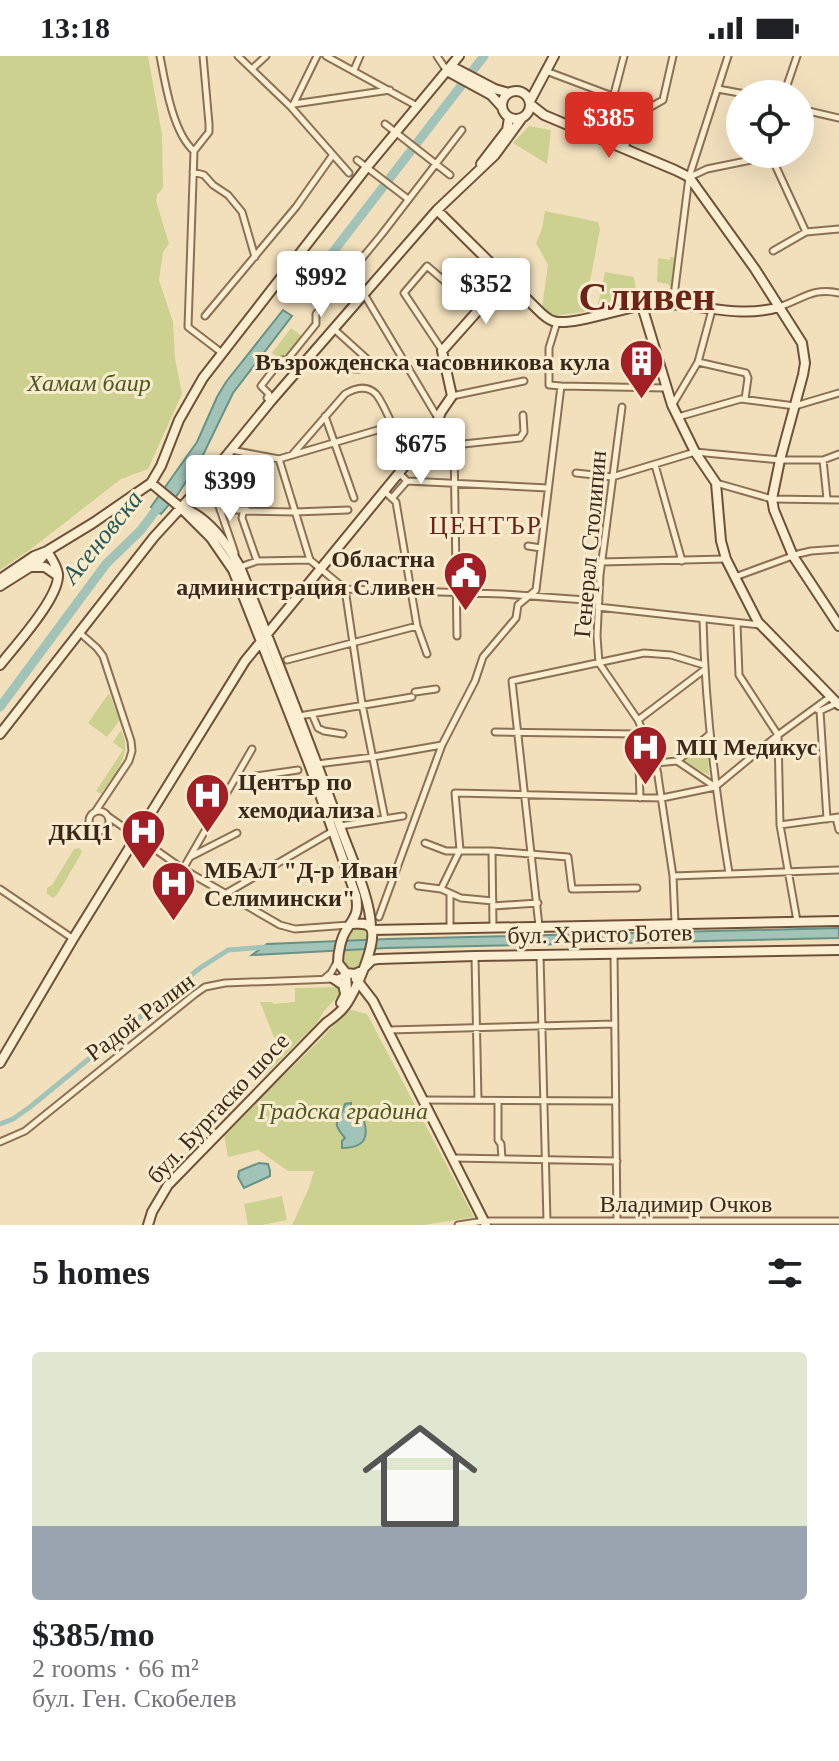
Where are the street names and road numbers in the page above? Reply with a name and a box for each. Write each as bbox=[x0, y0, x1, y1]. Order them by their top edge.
street label: Генерал Столипин bbox=[569, 449, 611, 639]
street label: бул. Христо Ботев bbox=[507, 919, 693, 949]
street label: Радой Ралин bbox=[81, 968, 199, 1066]
street label: бул. Бургаско шосе bbox=[142, 1028, 294, 1188]
street label: Владимир Очков bbox=[600, 1191, 772, 1217]

